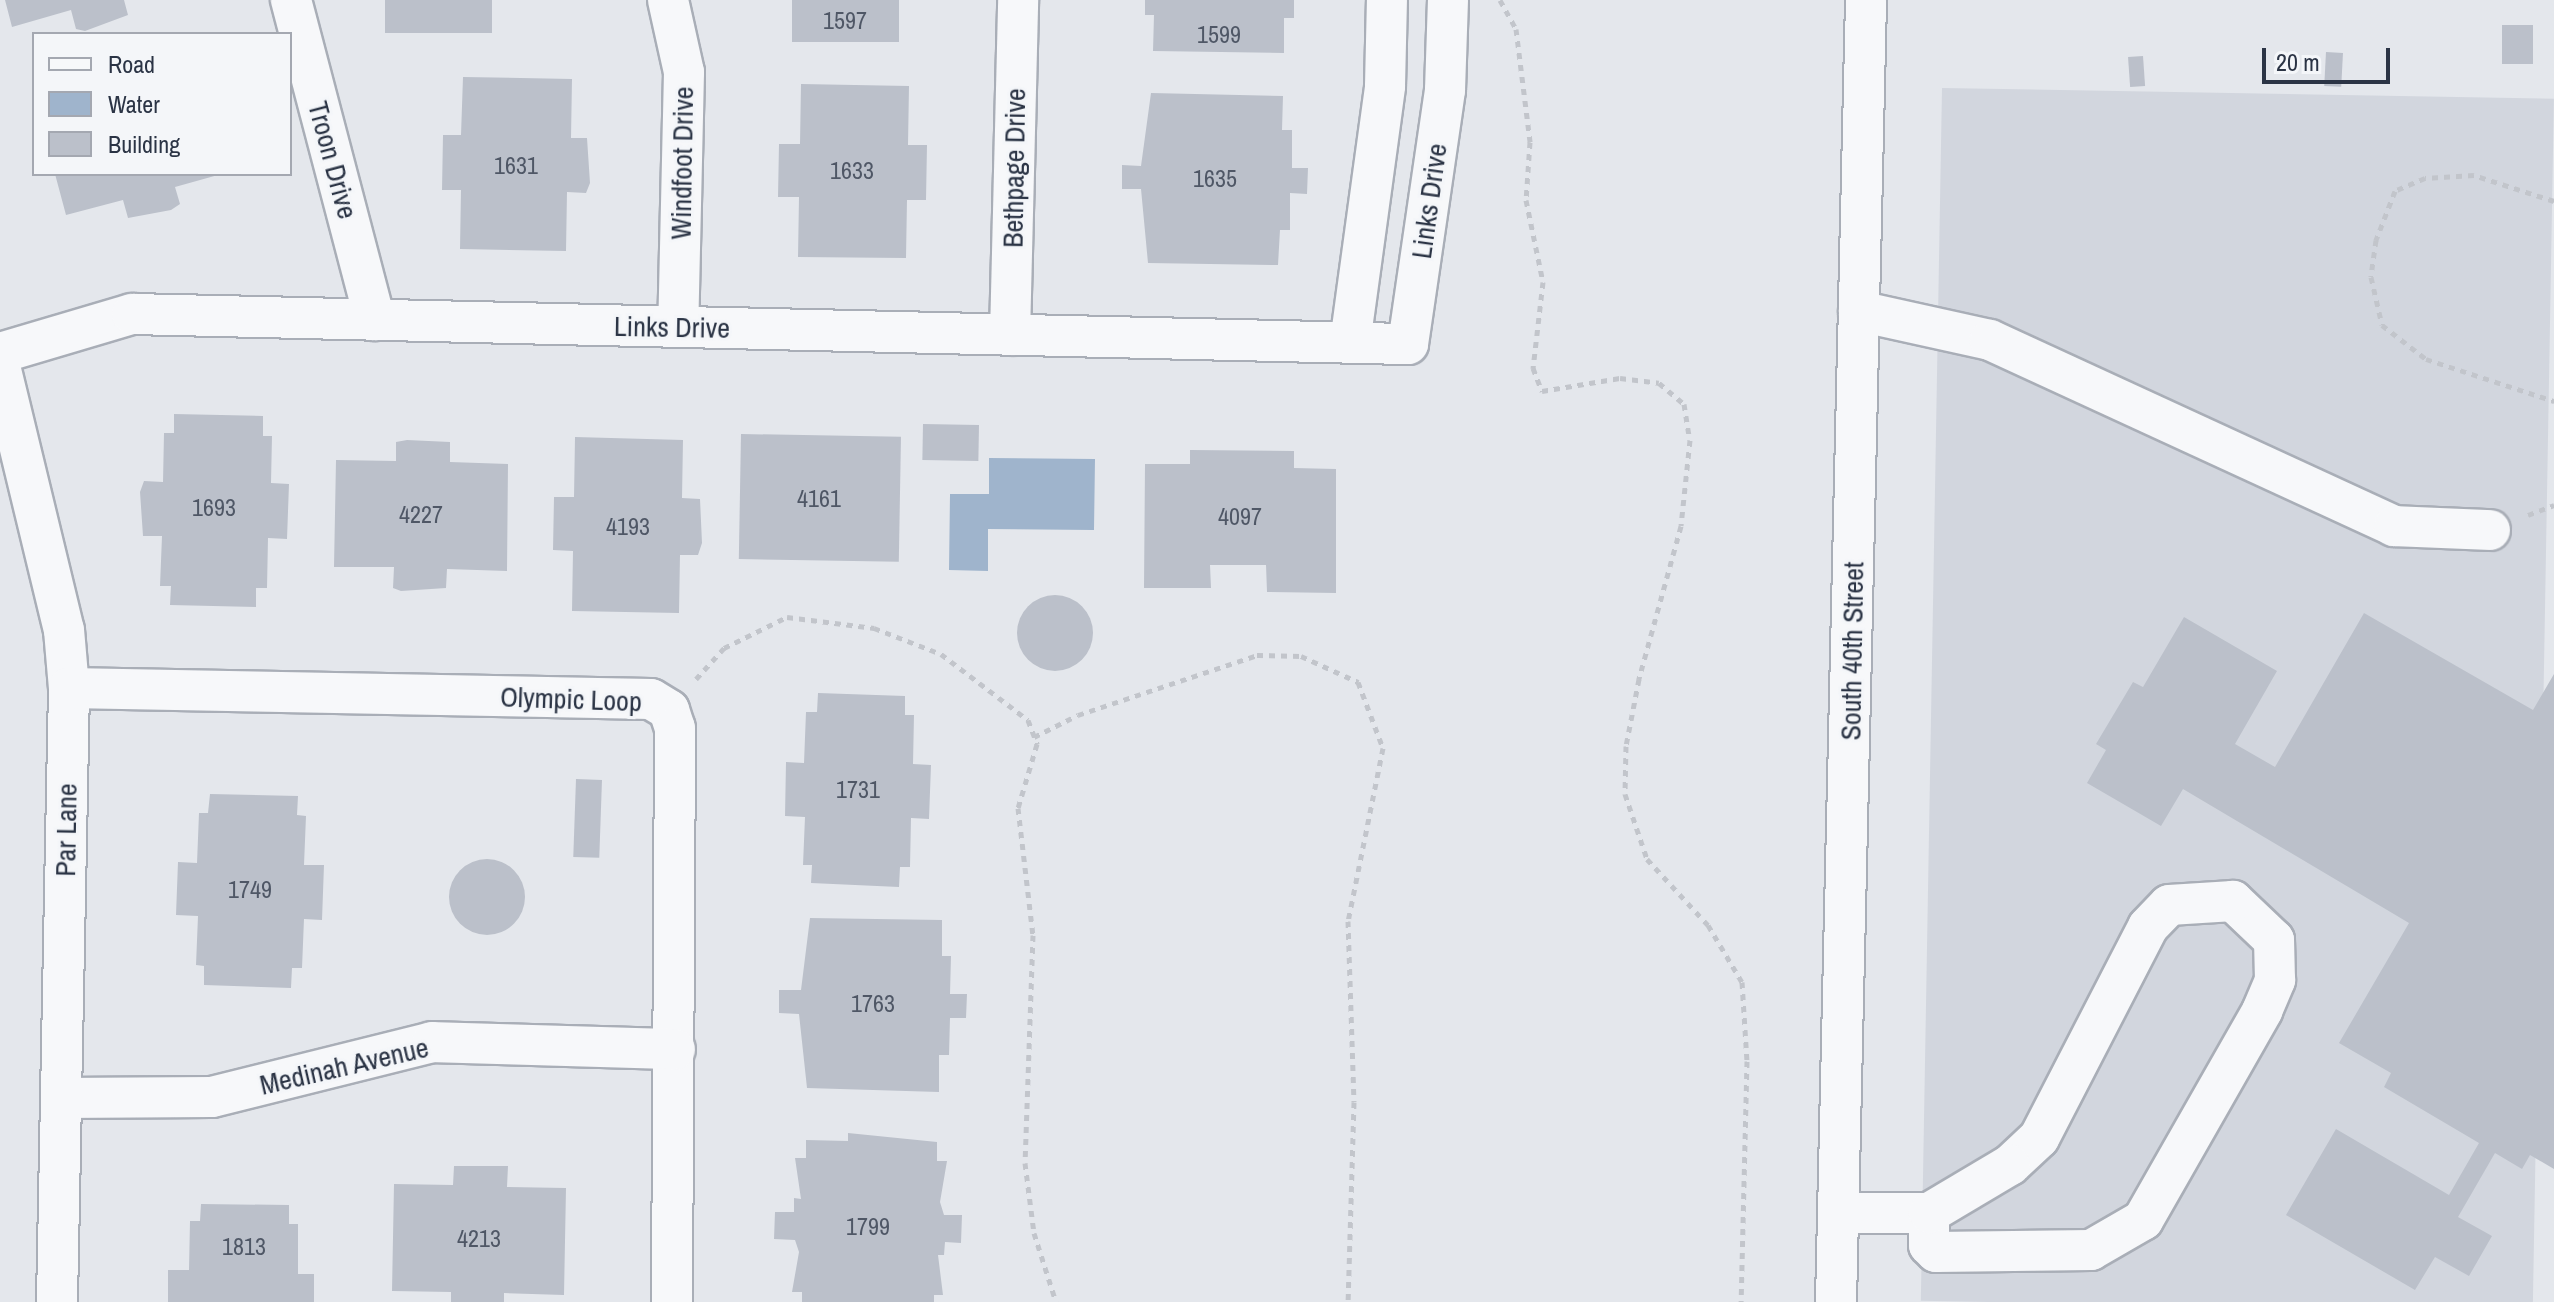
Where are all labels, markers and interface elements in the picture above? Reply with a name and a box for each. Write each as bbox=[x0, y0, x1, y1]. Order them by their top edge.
house number: 1597 bbox=[823, 7, 867, 35]
house number: 1599 bbox=[1197, 21, 1241, 49]
legend bbox=[32, 32, 292, 176]
scale bar bbox=[2266, 32, 2394, 82]
text: 20 m bbox=[2276, 46, 2320, 78]
text: Road bbox=[108, 48, 155, 80]
street label: Windfoot Drive bbox=[664, 86, 700, 240]
text: Water bbox=[108, 88, 160, 120]
street label: Bethpage Drive bbox=[996, 88, 1032, 248]
street label: Troon Drive bbox=[301, 98, 365, 222]
text: Building bbox=[108, 128, 180, 160]
street label: Links Drive bbox=[1404, 141, 1454, 261]
house number: 1631 bbox=[494, 152, 538, 180]
house number: 1633 bbox=[830, 157, 874, 185]
house number: 1635 bbox=[1193, 165, 1237, 193]
street label: Links Drive bbox=[614, 309, 730, 345]
house number: 4161 bbox=[797, 485, 841, 513]
house number: 1693 bbox=[192, 494, 236, 522]
house number: 4227 bbox=[399, 501, 443, 529]
house number: 4097 bbox=[1218, 503, 1262, 531]
house number: 4193 bbox=[606, 513, 650, 541]
street label: South 40th Street bbox=[1834, 561, 1870, 741]
street label: Olympic Loop bbox=[500, 680, 642, 718]
house number: 1731 bbox=[836, 776, 880, 804]
street label: Par Lane bbox=[48, 783, 84, 877]
house number: 1749 bbox=[228, 876, 272, 904]
house number: 1763 bbox=[851, 990, 895, 1018]
street label: Medinah Avenue bbox=[256, 1030, 432, 1102]
house number: 1799 bbox=[846, 1213, 890, 1241]
house number: 4213 bbox=[457, 1225, 501, 1253]
house number: 1813 bbox=[222, 1233, 266, 1261]

